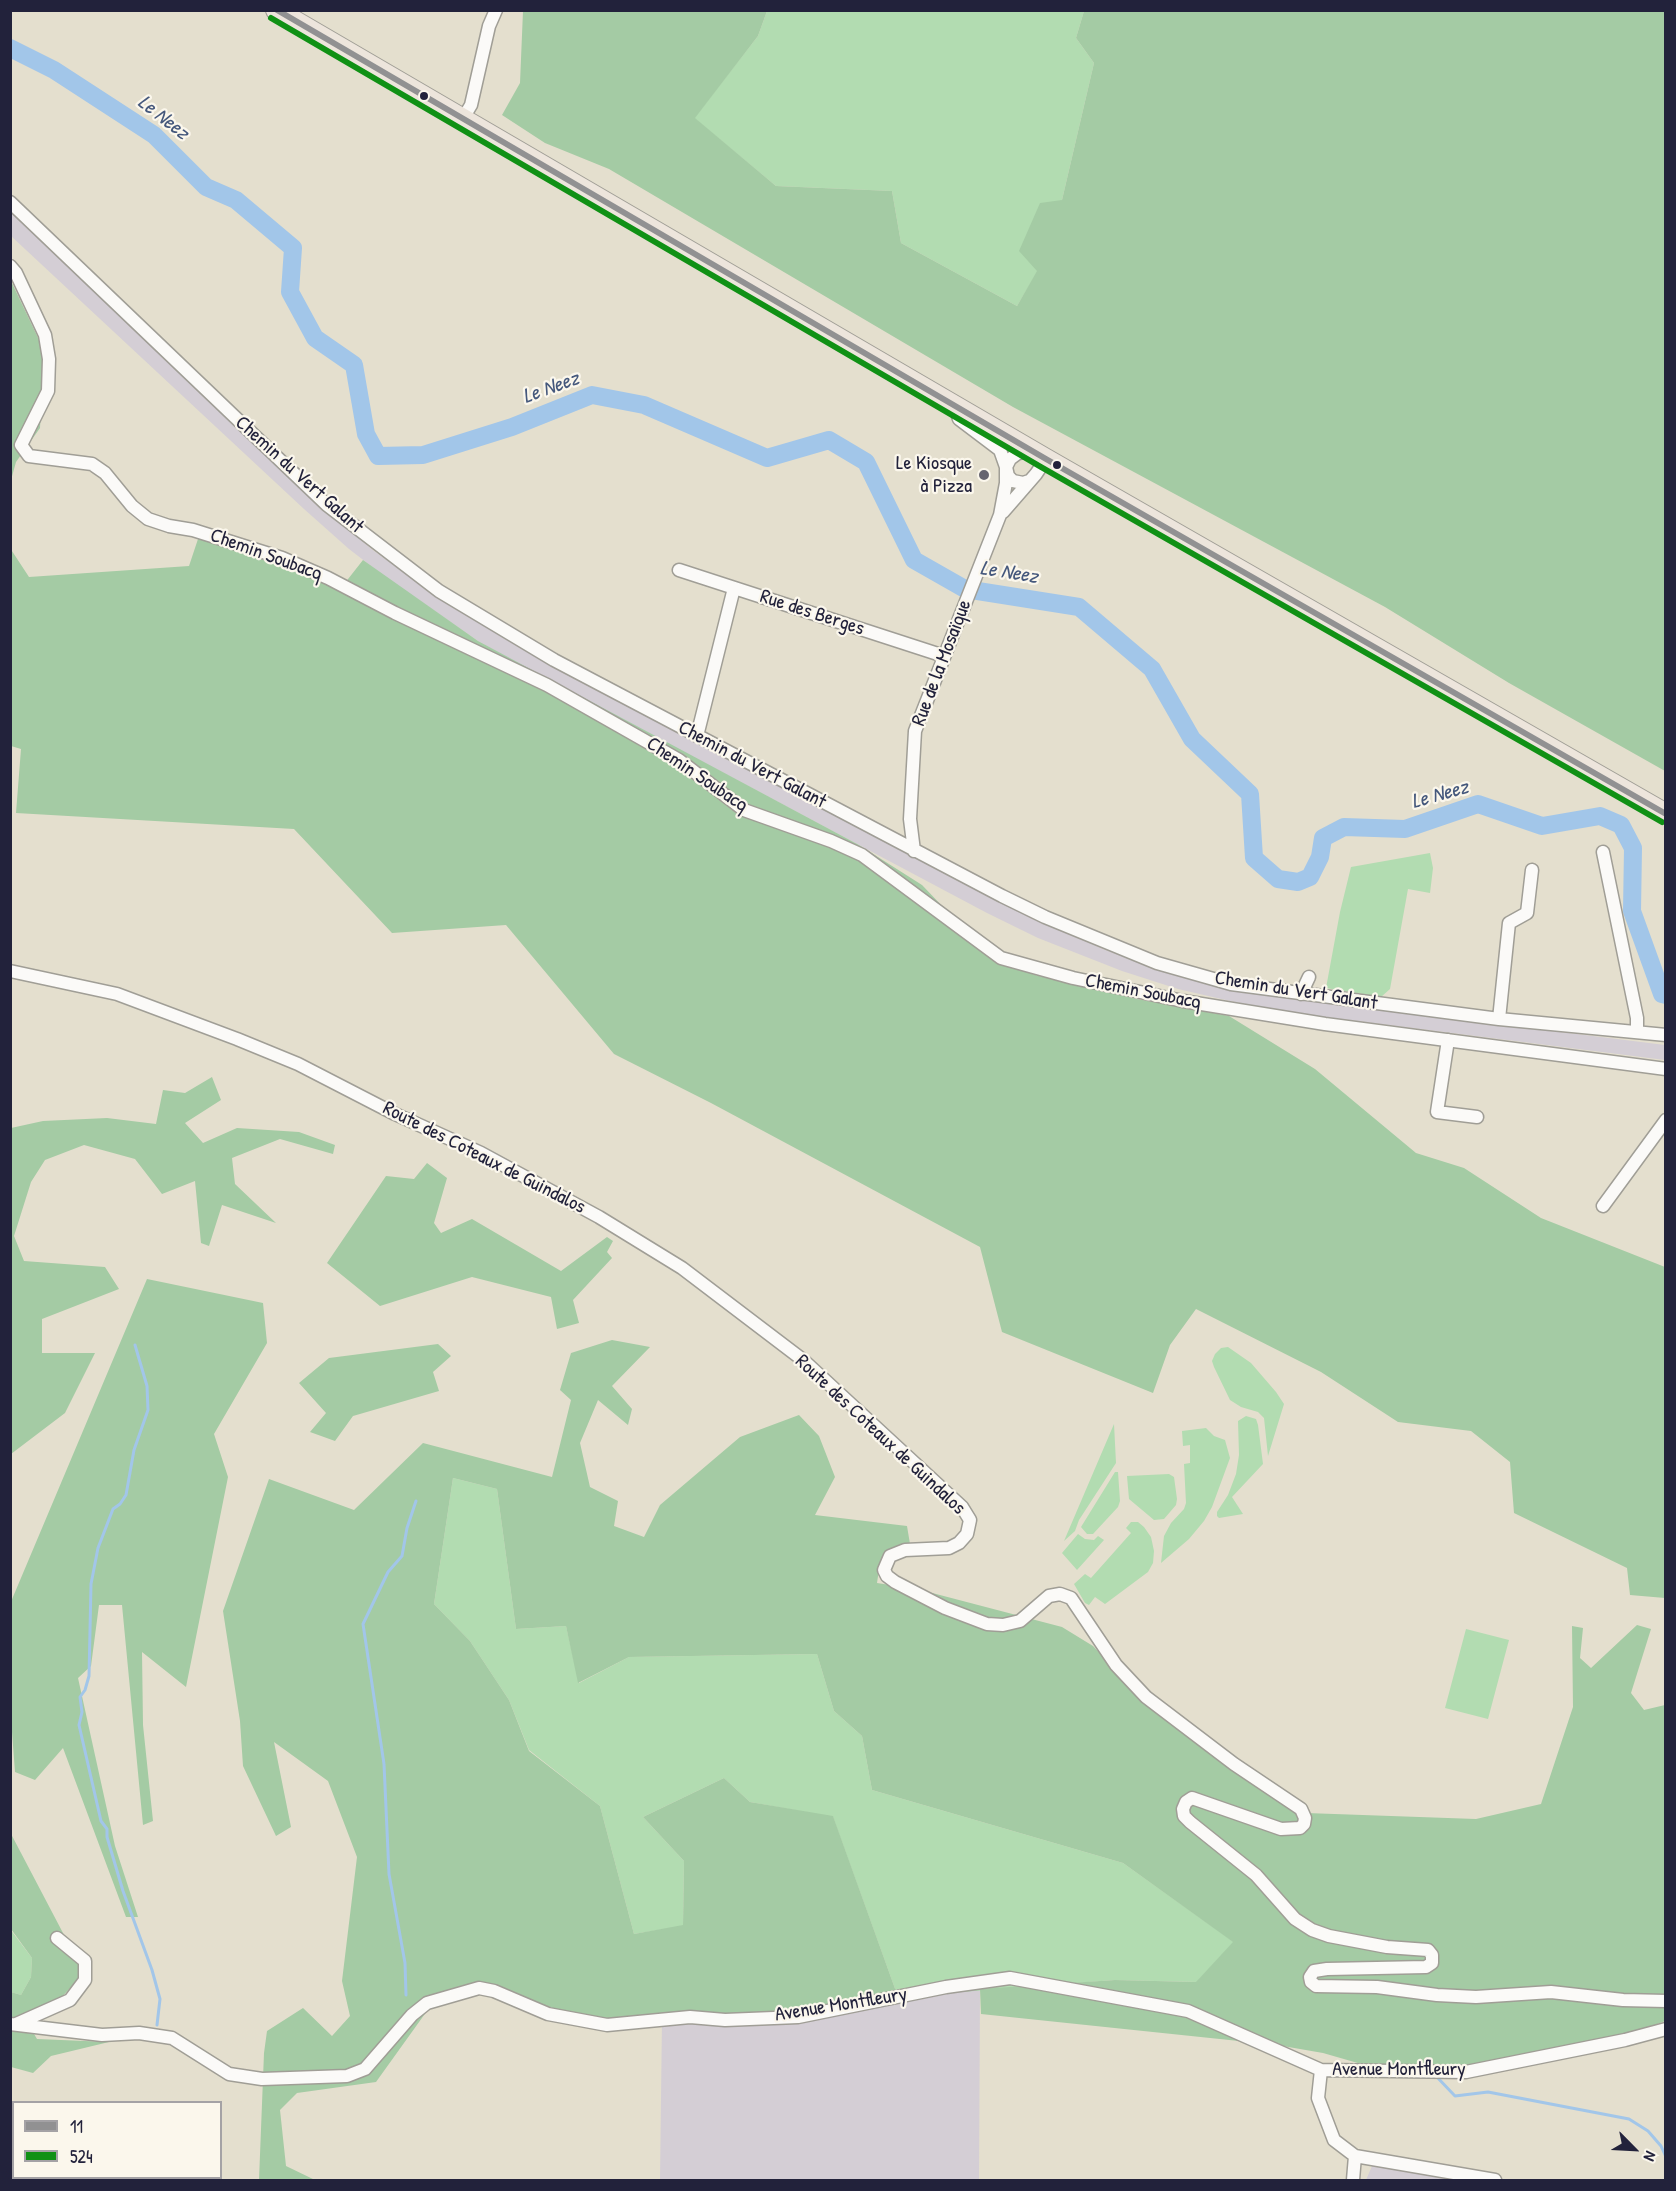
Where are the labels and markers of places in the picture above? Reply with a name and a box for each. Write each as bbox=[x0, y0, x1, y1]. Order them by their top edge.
unlabelled marker bbox=[418, 90, 430, 102]
place label: Le Kiosque à Pizza bbox=[896, 452, 972, 499]
unlabelled marker bbox=[1051, 459, 1063, 471]
marker: Le Kiosque à Pizza bbox=[977, 468, 991, 482]

